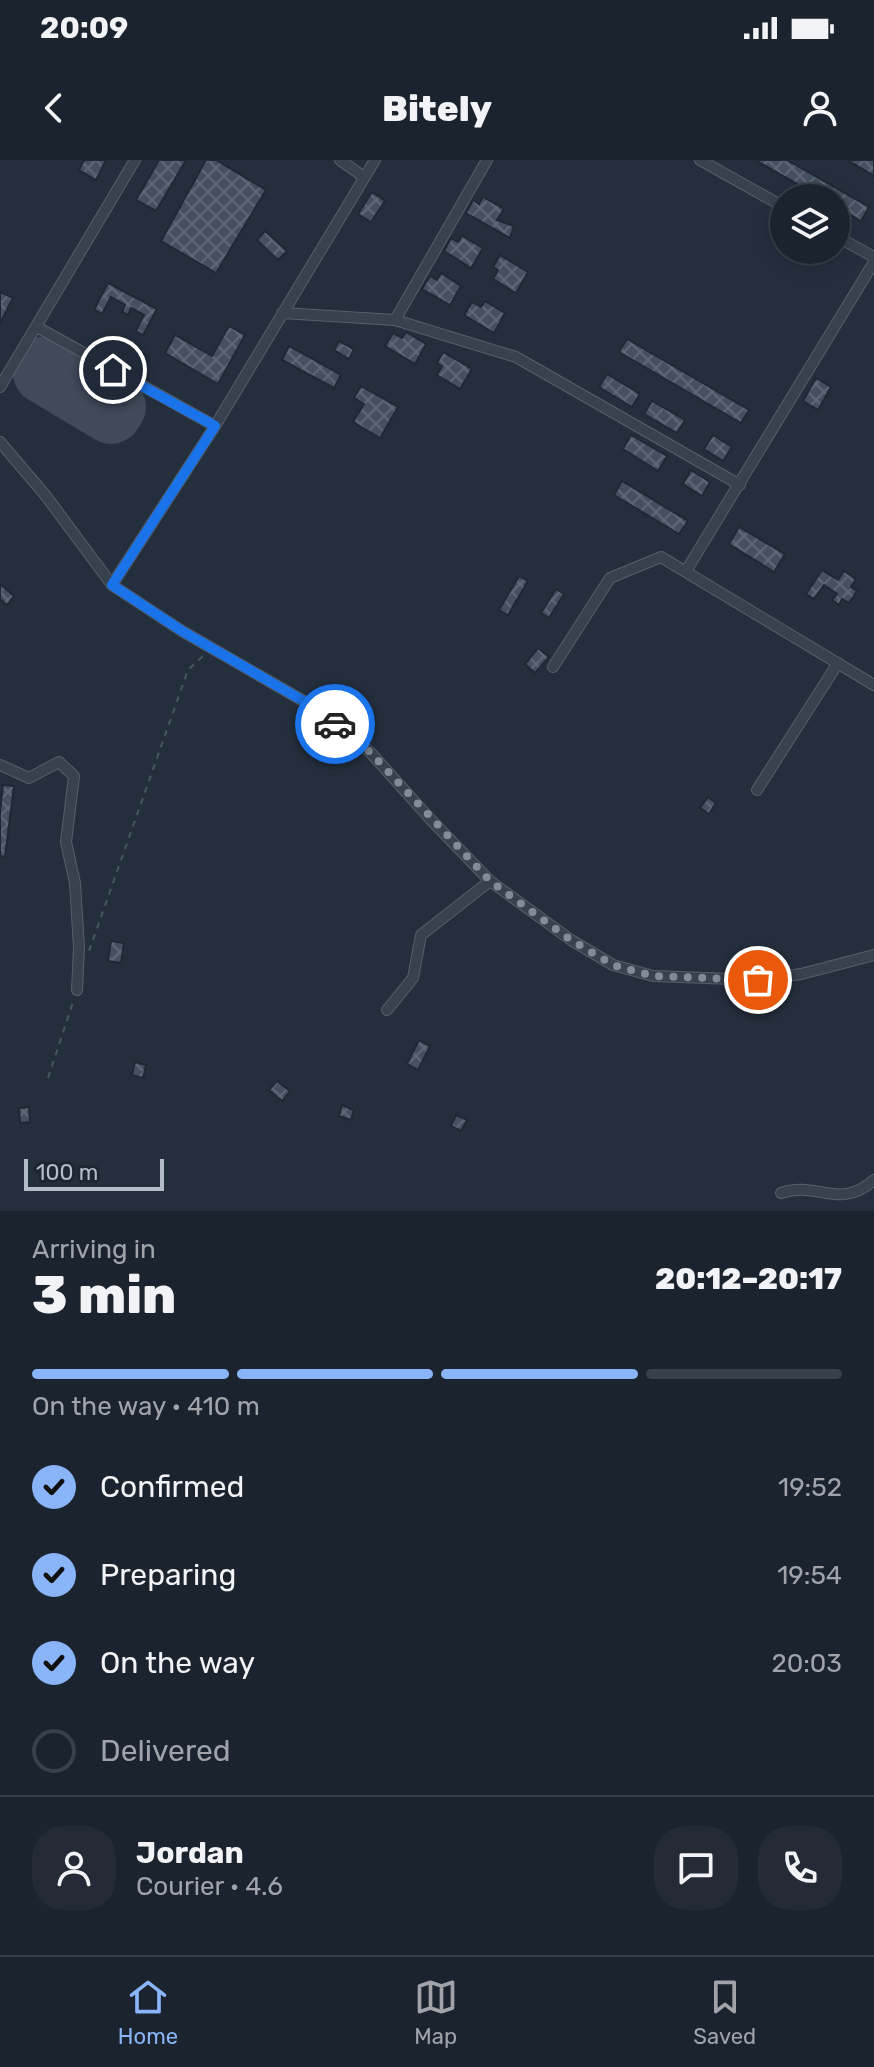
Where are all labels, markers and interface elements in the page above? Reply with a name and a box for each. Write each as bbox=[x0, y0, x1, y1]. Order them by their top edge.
text: 20:09 bbox=[40, 10, 128, 46]
icon: back bbox=[32, 86, 76, 130]
icon: person bbox=[798, 86, 842, 130]
text: Bitely bbox=[382, 87, 492, 130]
map controls bbox=[770, 184, 850, 264]
button: layers bbox=[770, 184, 850, 264]
pin bbox=[79, 336, 147, 404]
icon: home bbox=[91, 348, 135, 392]
courier bbox=[295, 684, 375, 764]
icon: car bbox=[313, 702, 357, 746]
pin bbox=[724, 946, 792, 1014]
icon: bag bbox=[736, 958, 780, 1002]
scale bar bbox=[24, 1155, 164, 1191]
text: 100 m bbox=[36, 1159, 98, 1186]
text: Arriving in bbox=[32, 1234, 156, 1265]
text: 20:12–20:17 bbox=[655, 1261, 842, 1297]
text: 3 min bbox=[32, 1264, 176, 1326]
text: On the way · 410 m bbox=[32, 1391, 260, 1422]
icon: check bbox=[32, 1465, 76, 1509]
text: Confirmed bbox=[100, 1469, 244, 1505]
text: 19:52 bbox=[778, 1472, 842, 1503]
icon: check bbox=[32, 1553, 76, 1597]
text: Preparing bbox=[100, 1557, 236, 1593]
text: 19:54 bbox=[777, 1560, 842, 1591]
icon: check bbox=[32, 1641, 76, 1685]
text: On the way bbox=[100, 1645, 255, 1681]
text: 20:03 bbox=[771, 1648, 842, 1679]
text: Delivered bbox=[100, 1733, 231, 1769]
button: person bbox=[32, 1826, 116, 1910]
button: chat bbox=[654, 1826, 738, 1910]
button: phone bbox=[758, 1826, 842, 1910]
text: Jordan bbox=[136, 1835, 244, 1871]
text: Courier · 4.6 bbox=[136, 1871, 283, 1902]
tab: Home bbox=[118, 1975, 178, 2050]
tab: Map bbox=[414, 1975, 458, 2050]
tab: Saved bbox=[693, 1975, 756, 2050]

